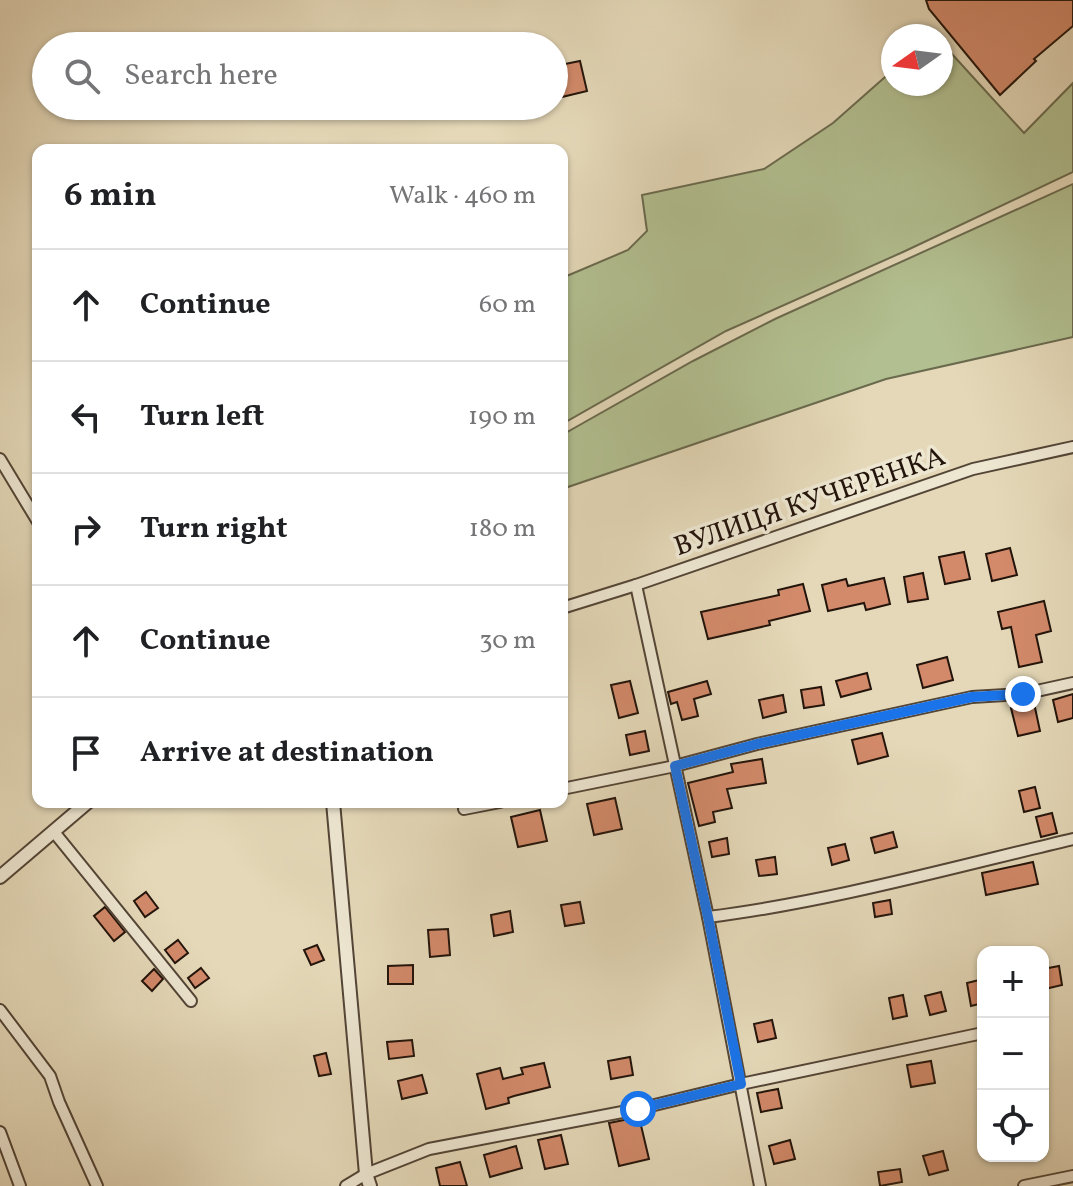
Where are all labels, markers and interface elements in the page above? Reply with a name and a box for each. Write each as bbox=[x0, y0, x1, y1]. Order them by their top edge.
north arrow bbox=[881, 24, 953, 96]
search box bbox=[32, 32, 568, 120]
icon: search bbox=[60, 54, 104, 98]
text: Search here bbox=[124, 55, 278, 97]
text: 6 min bbox=[64, 173, 157, 220]
text: Walk · 460 m bbox=[389, 178, 536, 214]
icon: ahead bbox=[64, 283, 108, 327]
text: Continue bbox=[140, 284, 271, 326]
text: 60 m bbox=[479, 287, 536, 323]
icon: left bbox=[64, 395, 108, 439]
text: Turn left bbox=[140, 396, 264, 438]
text: 190 m bbox=[468, 399, 536, 435]
street label: ВУЛИЦЯ КУЧЕРЕНКА bbox=[669, 437, 951, 567]
icon: right bbox=[64, 507, 108, 551]
text: Turn right bbox=[140, 508, 288, 550]
text: 180 m bbox=[469, 511, 536, 547]
icon: ahead bbox=[64, 619, 108, 663]
text: Continue bbox=[140, 620, 271, 662]
text: 30 m bbox=[479, 623, 536, 659]
route end bbox=[1005, 676, 1041, 712]
icon: arrive bbox=[64, 731, 108, 775]
text: Arrive at destination bbox=[140, 732, 434, 774]
map controls bbox=[977, 946, 1049, 1162]
button: + bbox=[977, 946, 1049, 1018]
button: − bbox=[977, 1018, 1049, 1090]
button: locate bbox=[977, 1090, 1049, 1162]
route start bbox=[620, 1091, 656, 1127]

